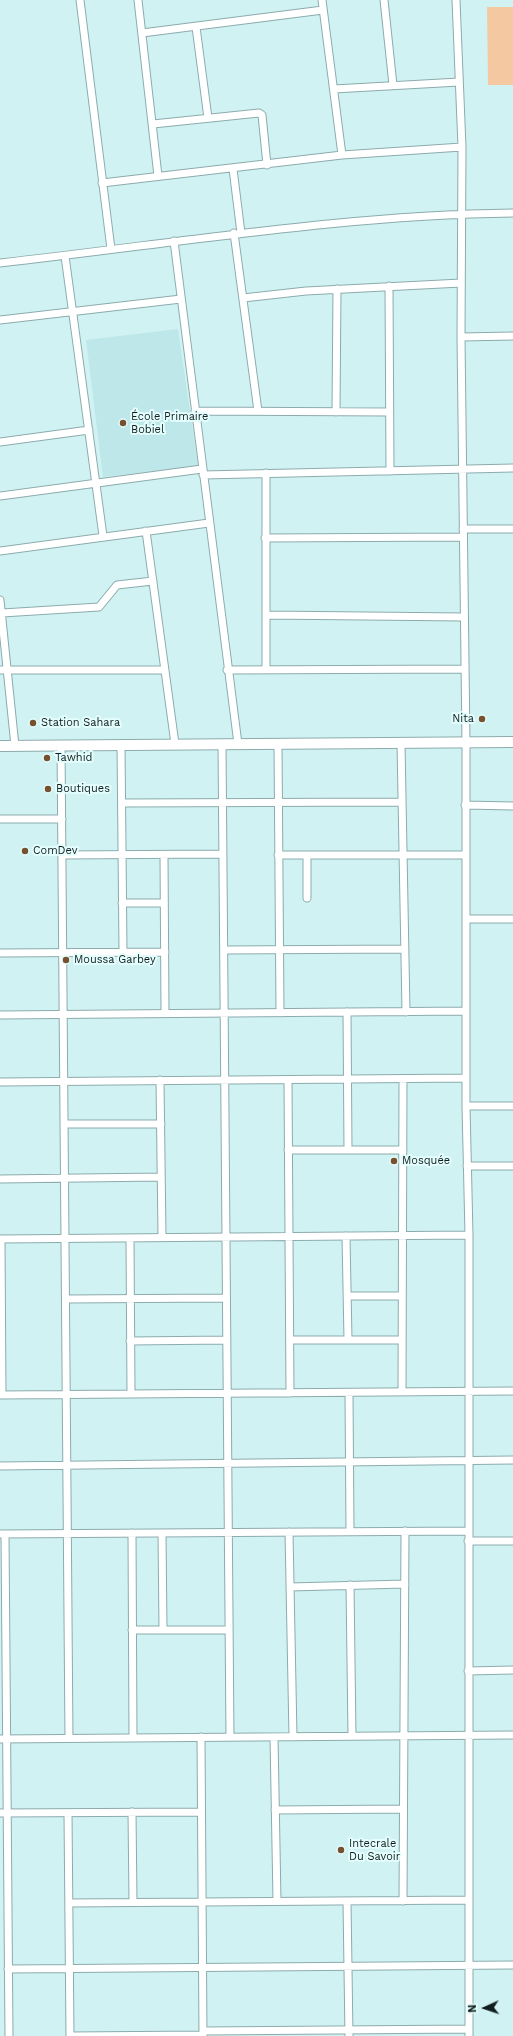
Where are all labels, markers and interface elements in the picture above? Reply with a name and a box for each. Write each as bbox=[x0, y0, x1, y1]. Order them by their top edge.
place label: École Primaire Bobiel bbox=[131, 410, 208, 436]
marker: École Primaire Bobiel bbox=[118, 418, 128, 428]
place label: Nita bbox=[452, 712, 474, 726]
marker: Nita bbox=[477, 714, 487, 724]
place label: Station Sahara bbox=[41, 716, 120, 730]
marker: Station Sahara bbox=[28, 718, 38, 728]
place label: Tawhid bbox=[55, 751, 92, 765]
marker: Tawhid bbox=[42, 753, 52, 763]
place label: Boutiques bbox=[56, 782, 110, 796]
marker: Boutiques bbox=[43, 784, 53, 794]
place label: ComDev bbox=[33, 844, 77, 858]
marker: ComDev bbox=[20, 846, 30, 856]
place label: Moussa Garbey bbox=[74, 953, 156, 967]
marker: Moussa Garbey bbox=[61, 955, 71, 965]
place label: Mosquée bbox=[402, 1154, 450, 1168]
marker: Mosquée bbox=[389, 1156, 399, 1166]
place label: Intecrale Du Savoir bbox=[349, 1837, 400, 1863]
marker: Intecrale Du Savoir bbox=[336, 1845, 346, 1855]
north arrow bbox=[465, 1988, 505, 2028]
text: N bbox=[466, 2004, 479, 2013]

